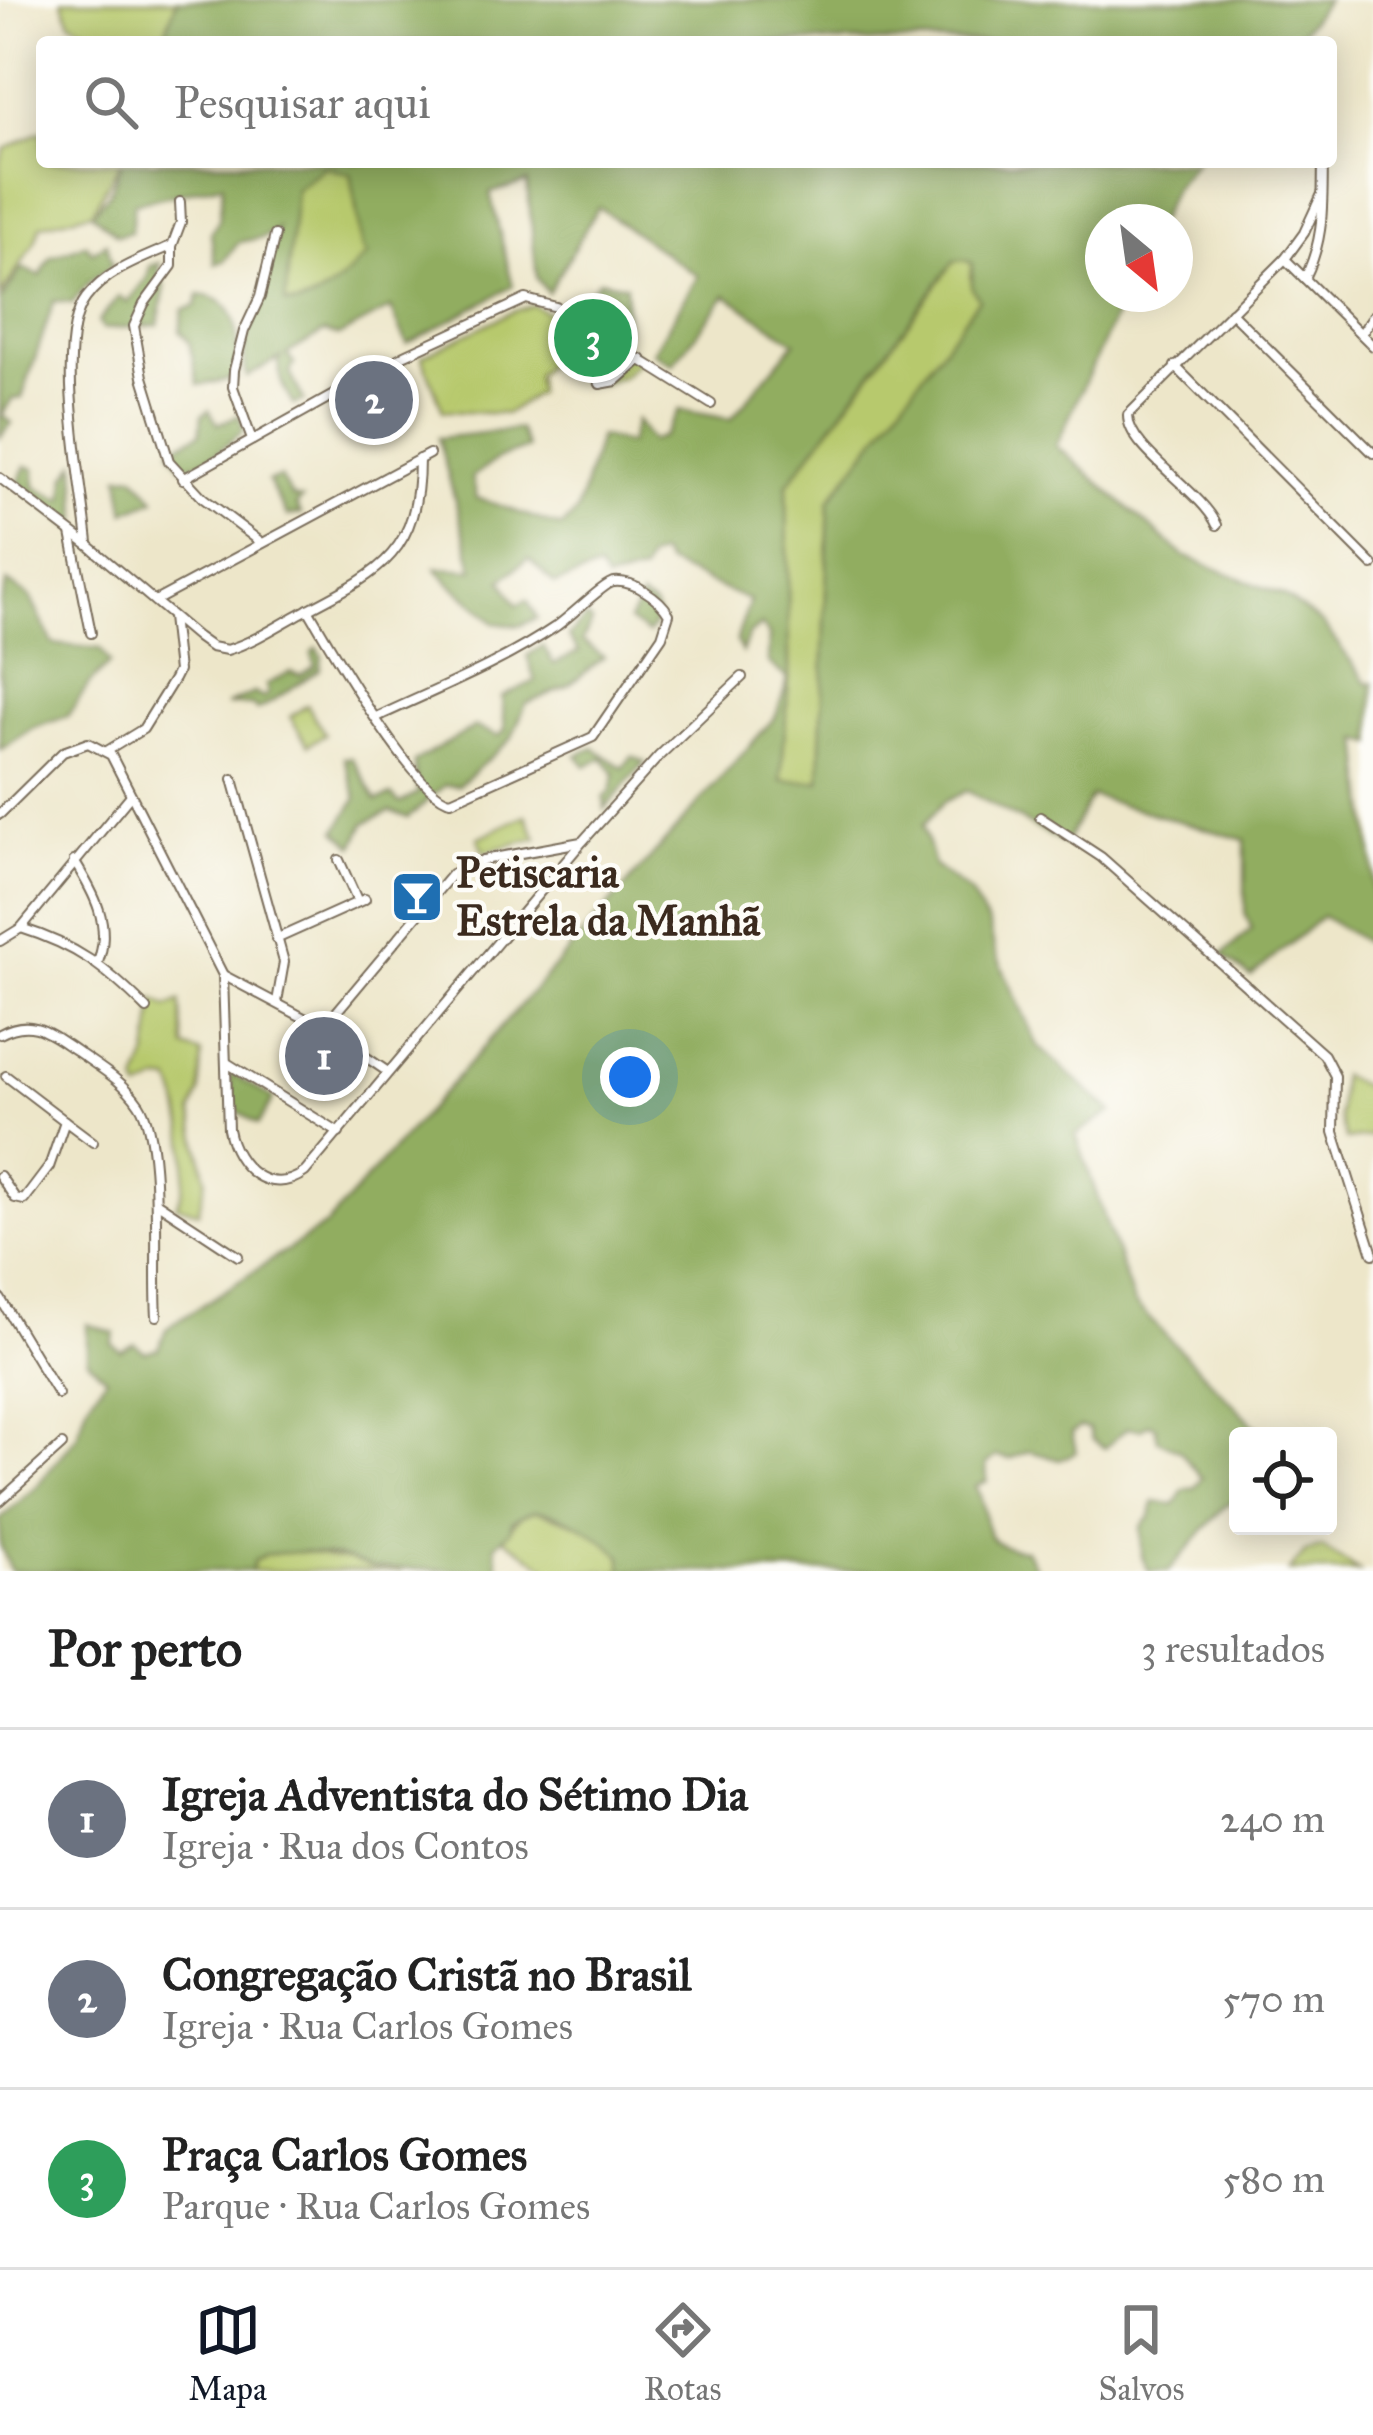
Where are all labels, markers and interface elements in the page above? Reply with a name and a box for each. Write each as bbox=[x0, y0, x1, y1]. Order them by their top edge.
search box bbox=[36, 36, 1337, 168]
icon: search bbox=[78, 69, 144, 135]
text: Pesquisar aqui bbox=[174, 75, 431, 130]
north arrow bbox=[1085, 204, 1193, 312]
pin: 3 bbox=[554, 293, 632, 383]
pin: 2 bbox=[335, 355, 413, 445]
place label: Petiscaria Estrela da Manhã bbox=[456, 847, 761, 947]
bar icon: Petiscaria Estrela da Manhã bbox=[389, 869, 445, 925]
pin: 1 bbox=[285, 1011, 363, 1101]
your location bbox=[600, 1047, 660, 1107]
map controls bbox=[1229, 1427, 1337, 1535]
button: locate bbox=[1229, 1427, 1337, 1535]
text: Por perto bbox=[48, 1618, 242, 1680]
text: 3 resultados bbox=[1141, 1625, 1325, 1673]
text: Igreja Adventista do Sétimo Dia bbox=[162, 1767, 748, 1822]
text: 1 bbox=[79, 1795, 95, 1843]
text: 240 m bbox=[1220, 1795, 1325, 1843]
text: Igreja · Rua dos Contos bbox=[162, 1822, 529, 1870]
text: Congregação Cristã no Brasil bbox=[162, 1947, 691, 2002]
text: 2 bbox=[77, 1975, 97, 2023]
text: 570 m bbox=[1222, 1975, 1325, 2023]
text: Igreja · Rua Carlos Gomes bbox=[162, 2002, 573, 2050]
text: Praça Carlos Gomes bbox=[162, 2127, 527, 2182]
text: 3 bbox=[79, 2155, 95, 2203]
text: 580 m bbox=[1222, 2155, 1325, 2203]
text: Parque · Rua Carlos Gomes bbox=[162, 2182, 590, 2230]
tab: Mapa bbox=[189, 2297, 267, 2409]
tab: Rotas bbox=[644, 2297, 721, 2409]
tab: Salvos bbox=[1098, 2297, 1184, 2409]

